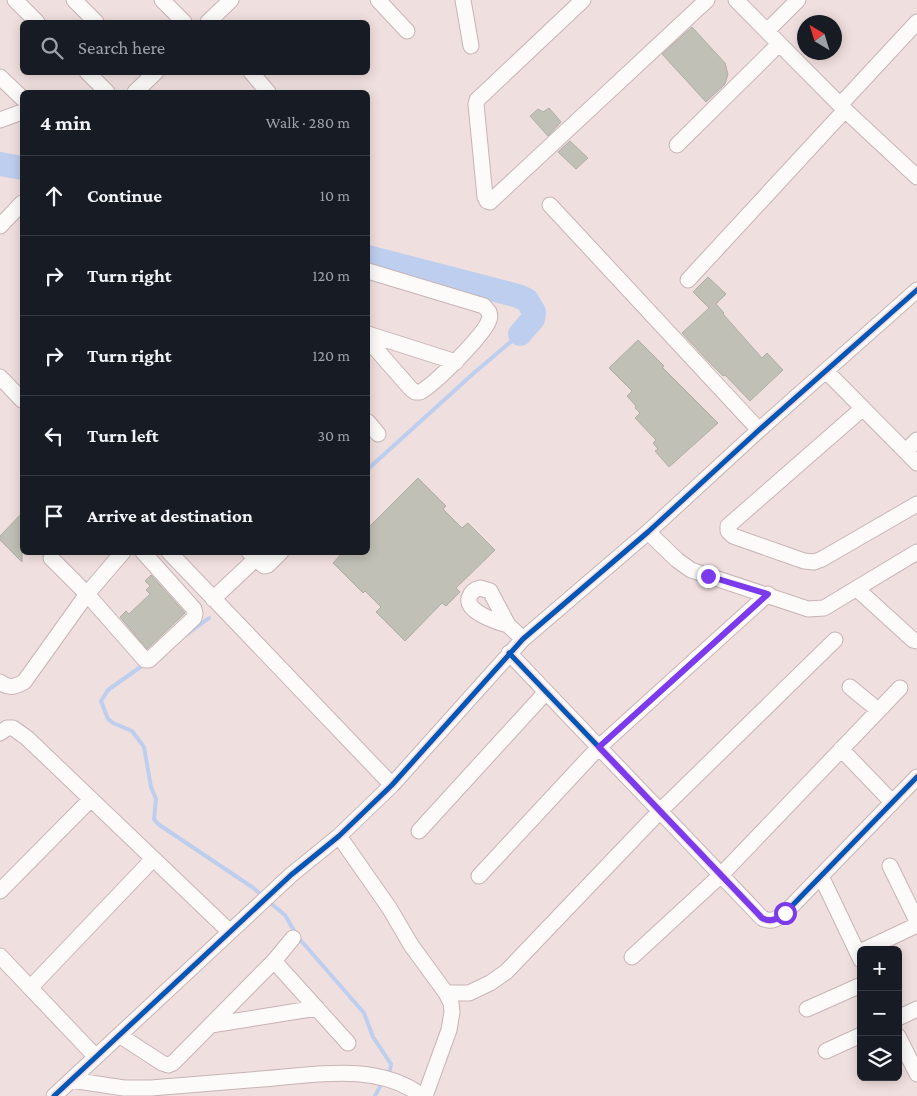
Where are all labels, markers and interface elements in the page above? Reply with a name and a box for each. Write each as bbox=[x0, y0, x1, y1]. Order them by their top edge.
north arrow bbox=[797, 15, 842, 60]
search box bbox=[20, 20, 370, 75]
icon: search bbox=[38, 34, 66, 62]
text: Search here bbox=[78, 37, 165, 58]
text: 4 min bbox=[40, 111, 91, 135]
text: Walk · 280 m bbox=[266, 114, 350, 131]
icon: ahead bbox=[40, 182, 68, 210]
text: Continue bbox=[87, 185, 162, 206]
text: 10 m bbox=[320, 187, 350, 204]
icon: right bbox=[40, 262, 68, 290]
text: Turn right bbox=[87, 265, 172, 286]
text: 120 m bbox=[312, 267, 350, 284]
icon: right bbox=[40, 342, 68, 370]
text: Turn right bbox=[87, 345, 172, 366]
text: 120 m bbox=[312, 347, 350, 364]
icon: left bbox=[40, 422, 68, 450]
text: Turn left bbox=[87, 425, 159, 446]
text: 30 m bbox=[318, 427, 350, 444]
icon: arrive bbox=[40, 502, 68, 530]
text: Arrive at destination bbox=[87, 505, 253, 526]
route end bbox=[697, 565, 720, 588]
route start bbox=[774, 902, 797, 925]
map controls bbox=[857, 946, 902, 1081]
button: + bbox=[857, 946, 902, 991]
button: − bbox=[857, 991, 902, 1036]
button: layers bbox=[857, 1036, 902, 1081]

